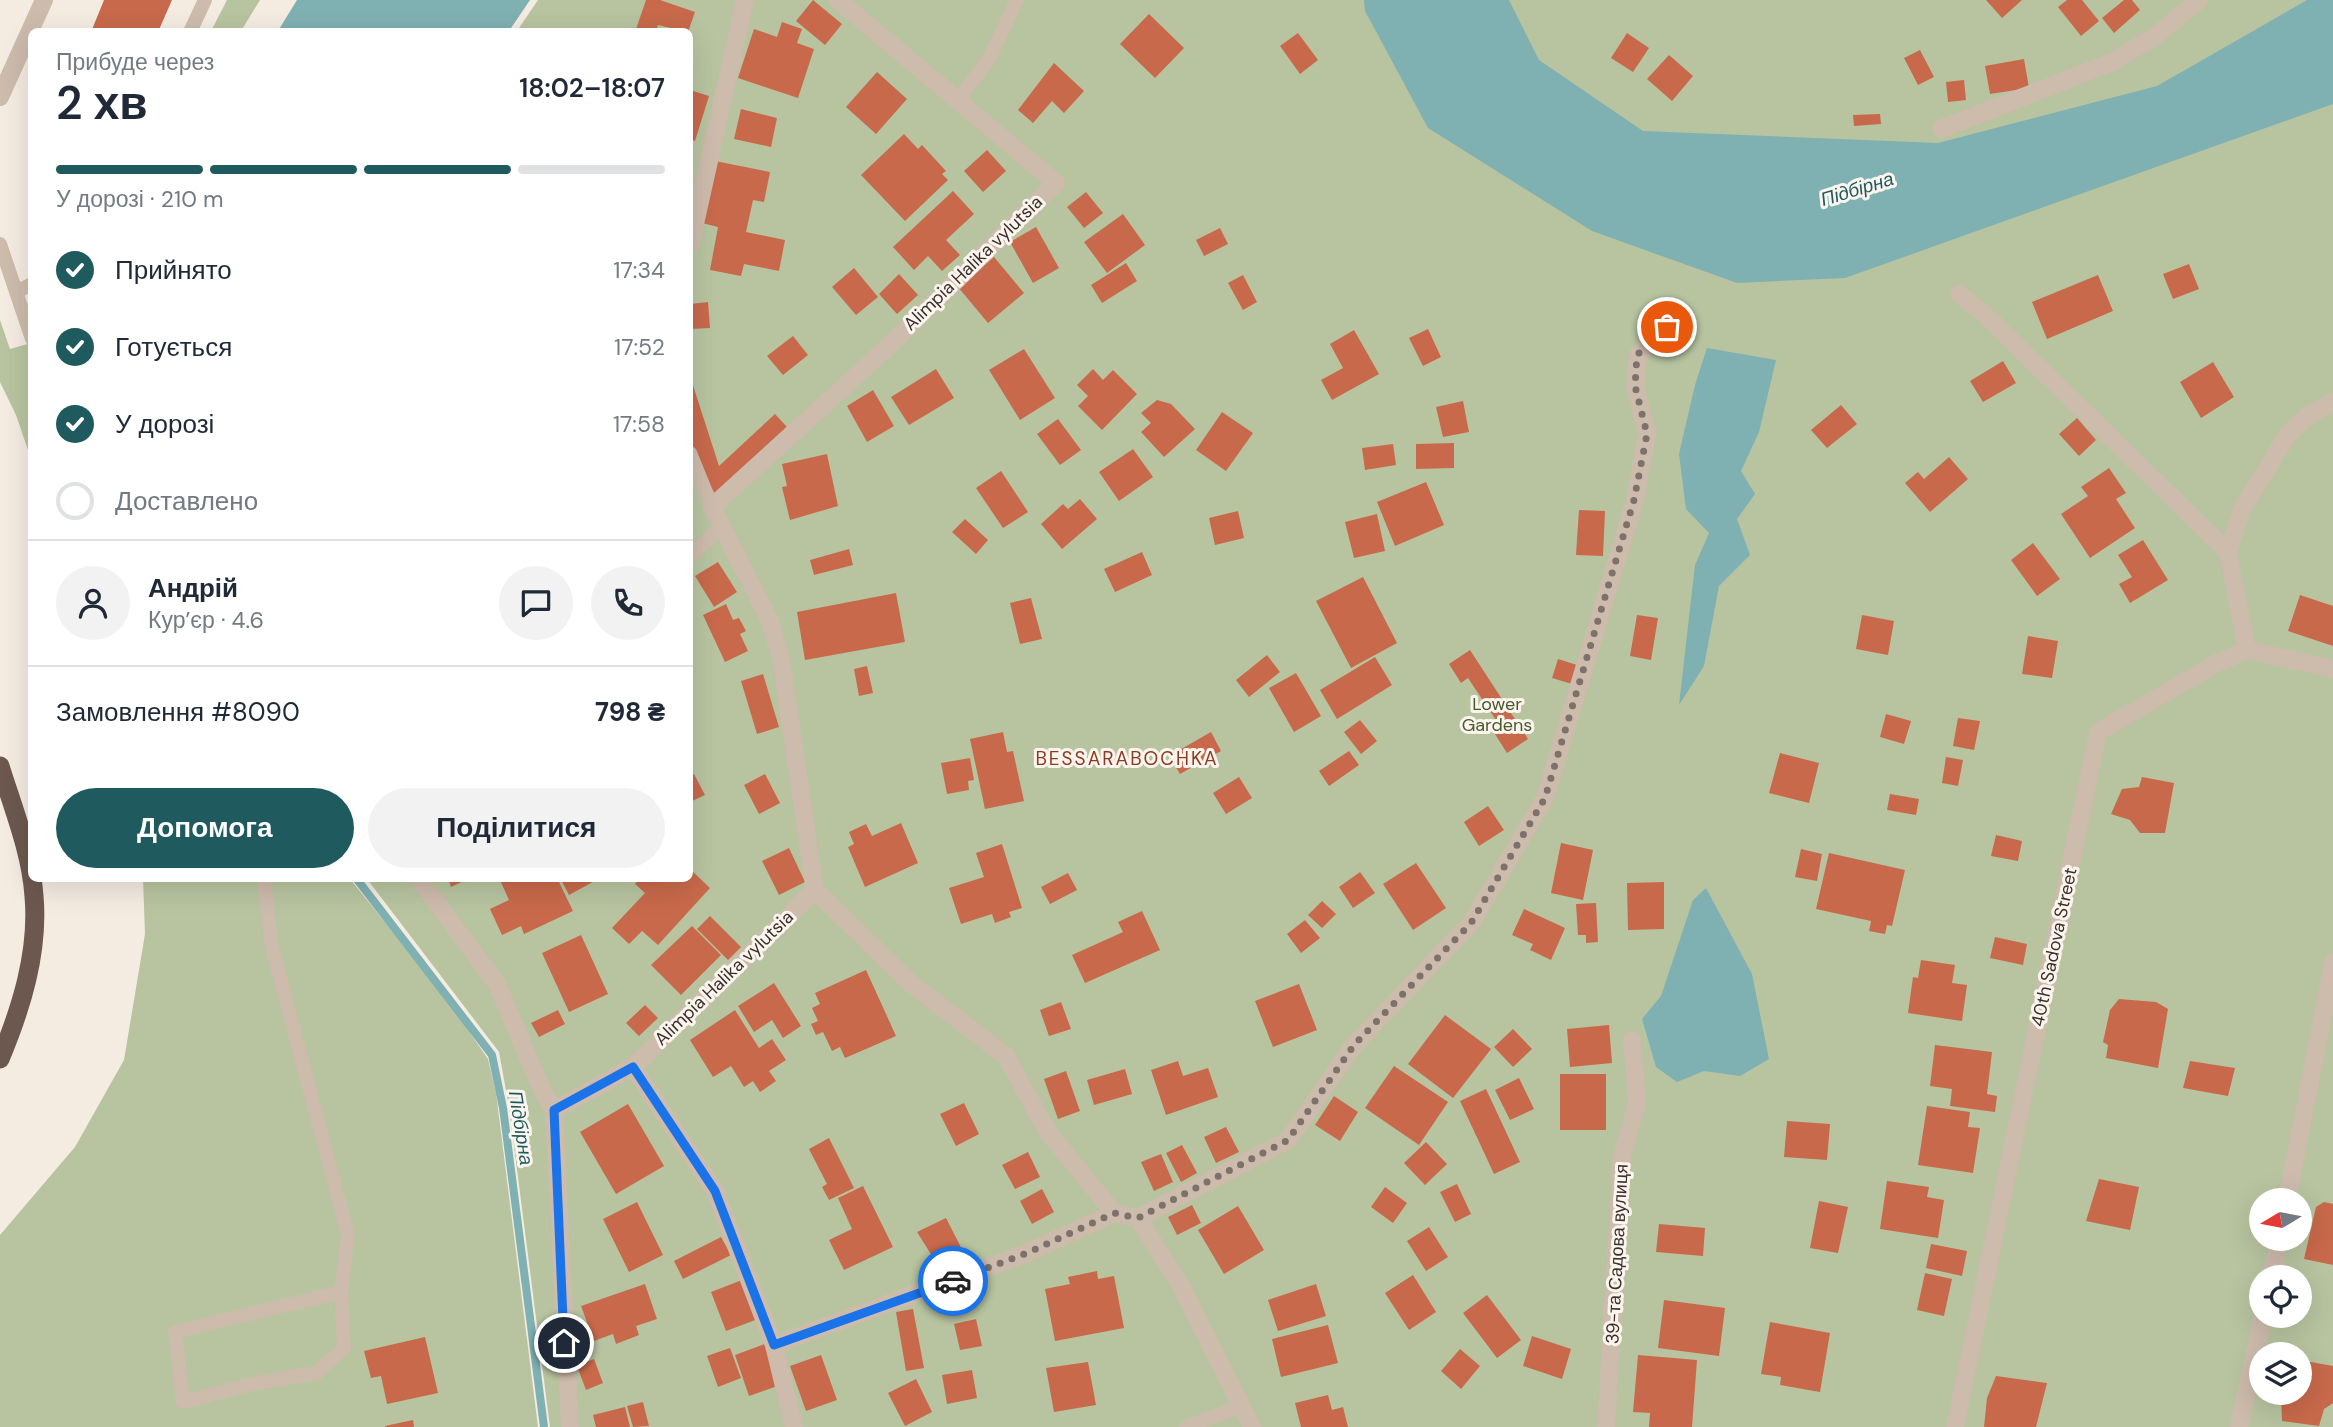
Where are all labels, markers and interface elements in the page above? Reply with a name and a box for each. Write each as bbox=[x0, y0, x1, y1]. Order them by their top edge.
text: Прибуде через bbox=[56, 47, 214, 77]
text: 18:02–18:07 bbox=[519, 71, 665, 105]
text: 2 хв bbox=[56, 73, 148, 133]
water label: Підбірна bbox=[1817, 166, 1897, 212]
text: У дорозі · 210 m bbox=[56, 184, 223, 214]
street label: Alimpia Halika vylutsia bbox=[898, 190, 1048, 336]
icon: check bbox=[56, 251, 94, 289]
text: Прийнято bbox=[115, 253, 232, 287]
text: 17:34 bbox=[613, 255, 665, 285]
pin bbox=[1637, 297, 1697, 357]
icon: bag bbox=[1648, 308, 1686, 346]
icon: check bbox=[56, 328, 94, 366]
text: Готується bbox=[115, 330, 232, 364]
text: 17:52 bbox=[614, 332, 665, 362]
icon: check bbox=[56, 405, 94, 443]
text: У дорозі bbox=[115, 407, 214, 441]
text: 17:58 bbox=[613, 409, 665, 439]
text: Доставлено bbox=[115, 484, 258, 518]
button: person bbox=[56, 566, 130, 640]
button: chat bbox=[499, 566, 573, 640]
button: phone bbox=[591, 566, 665, 640]
text: Андрій bbox=[148, 571, 238, 605]
text: Кур’єр · 4.6 bbox=[148, 605, 264, 635]
park label: Lower Gardens bbox=[1462, 692, 1532, 737]
text: Замовлення #8090 bbox=[56, 695, 300, 729]
text: 798 ₴ bbox=[595, 695, 665, 729]
district label: BESSARABOCHKA bbox=[1035, 746, 1219, 771]
button: Допомога bbox=[56, 788, 354, 868]
button: Поділитися bbox=[368, 788, 665, 868]
street label: 40th Sadova Street bbox=[2025, 865, 2083, 1029]
street label: Alimpia Halika vylutsia bbox=[649, 905, 799, 1051]
water label: Підбірна bbox=[503, 1089, 539, 1167]
street label: 39-та Садова вулиця bbox=[1600, 1163, 1634, 1345]
north arrow bbox=[2249, 1188, 2312, 1251]
map controls bbox=[2249, 1188, 2312, 1405]
courier bbox=[918, 1246, 988, 1316]
icon: car bbox=[934, 1262, 972, 1300]
button: locate bbox=[2249, 1265, 2312, 1328]
pin bbox=[534, 1313, 594, 1373]
icon: home bbox=[545, 1324, 583, 1362]
button: layers bbox=[2249, 1342, 2312, 1405]

